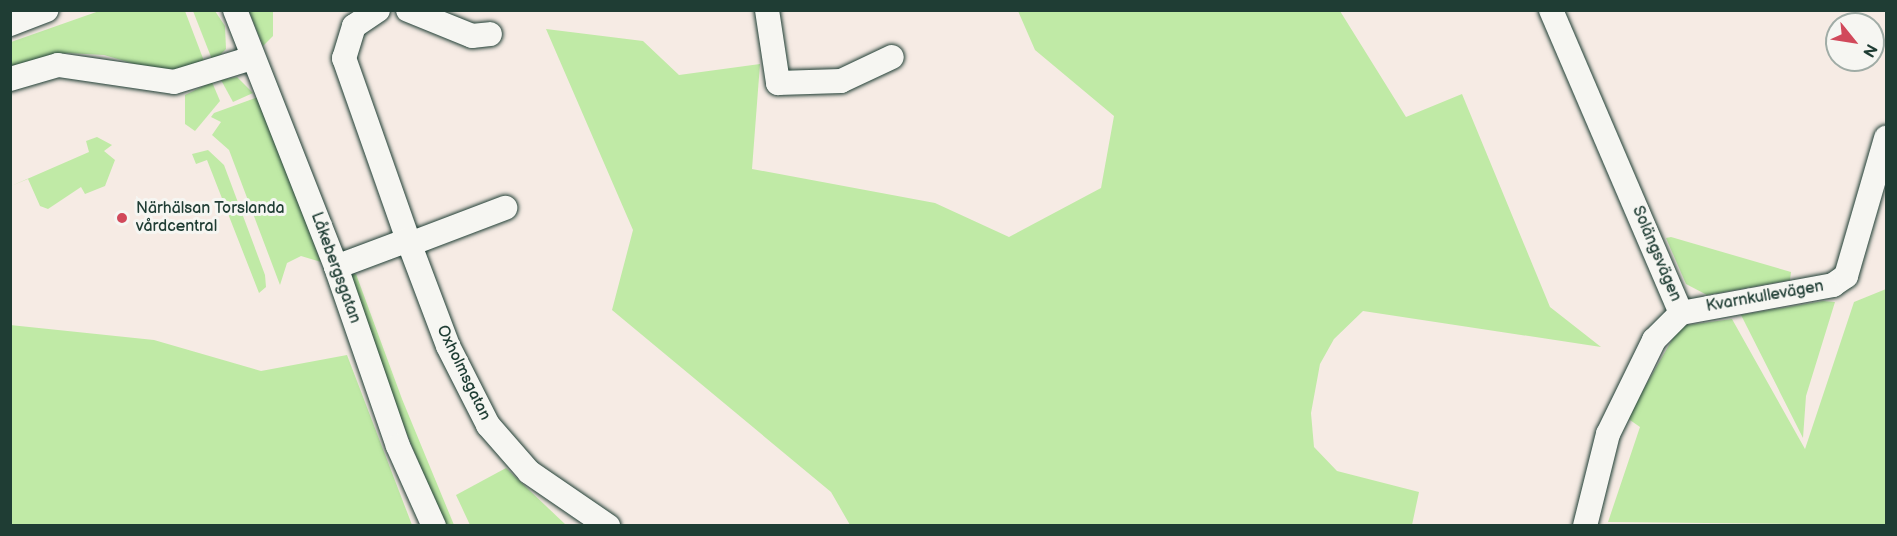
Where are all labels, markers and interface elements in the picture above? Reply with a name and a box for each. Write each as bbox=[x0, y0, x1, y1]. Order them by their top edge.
north arrow bbox=[1825, 12, 1885, 72]
text: N bbox=[1858, 40, 1881, 60]
place label: Närhälsan Torslanda vårdcentral bbox=[136, 199, 285, 237]
street label: Solängsvägen bbox=[1627, 203, 1685, 305]
marker: Närhälsan Torslanda vårdcentral bbox=[113, 209, 131, 227]
street label: Låkebergsgatan bbox=[306, 210, 364, 326]
street label: Kvarnkullevägen bbox=[1705, 277, 1825, 317]
street label: Oxholmsgatan bbox=[432, 322, 494, 424]

